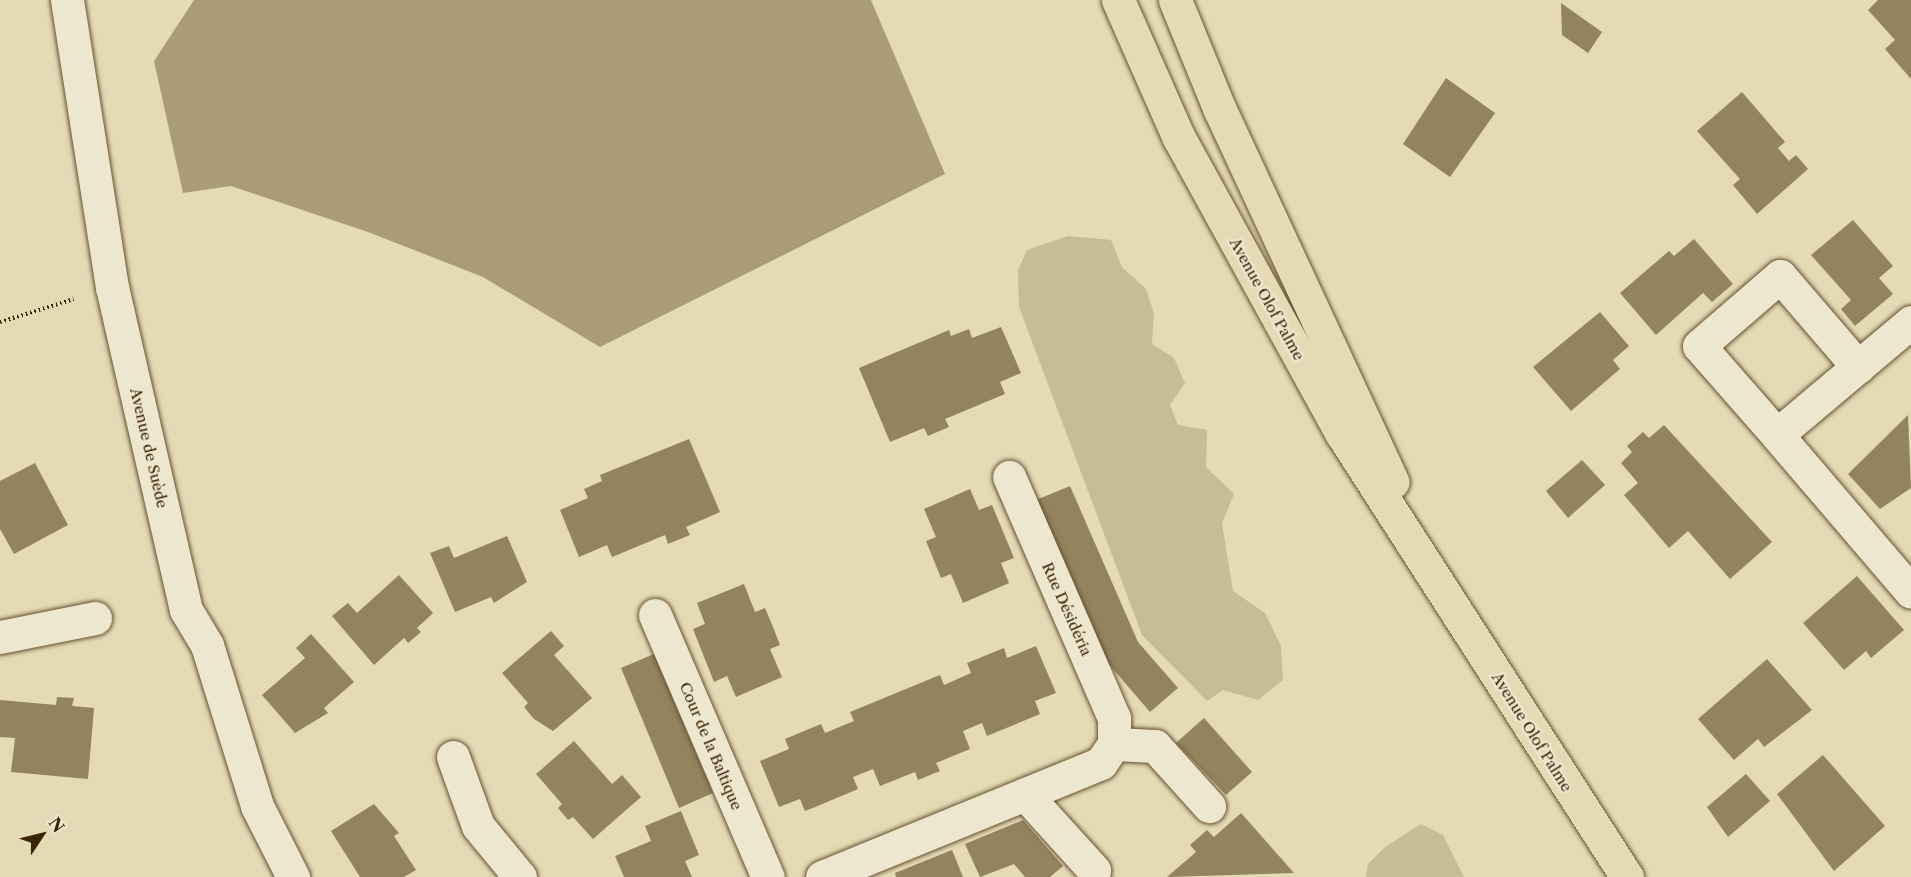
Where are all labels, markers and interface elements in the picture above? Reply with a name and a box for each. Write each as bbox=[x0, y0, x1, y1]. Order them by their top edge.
street label: Avenue Olof Palme bbox=[1226, 235, 1308, 363]
street label: Avenue de Suède bbox=[126, 386, 172, 510]
street label: Rue Désidéria bbox=[1038, 559, 1096, 659]
street label: Avenue Olof Palme bbox=[1488, 669, 1576, 795]
street label: Cour de la Baltique bbox=[676, 679, 746, 813]
north arrow bbox=[12, 805, 72, 865]
text: N bbox=[45, 813, 69, 836]

